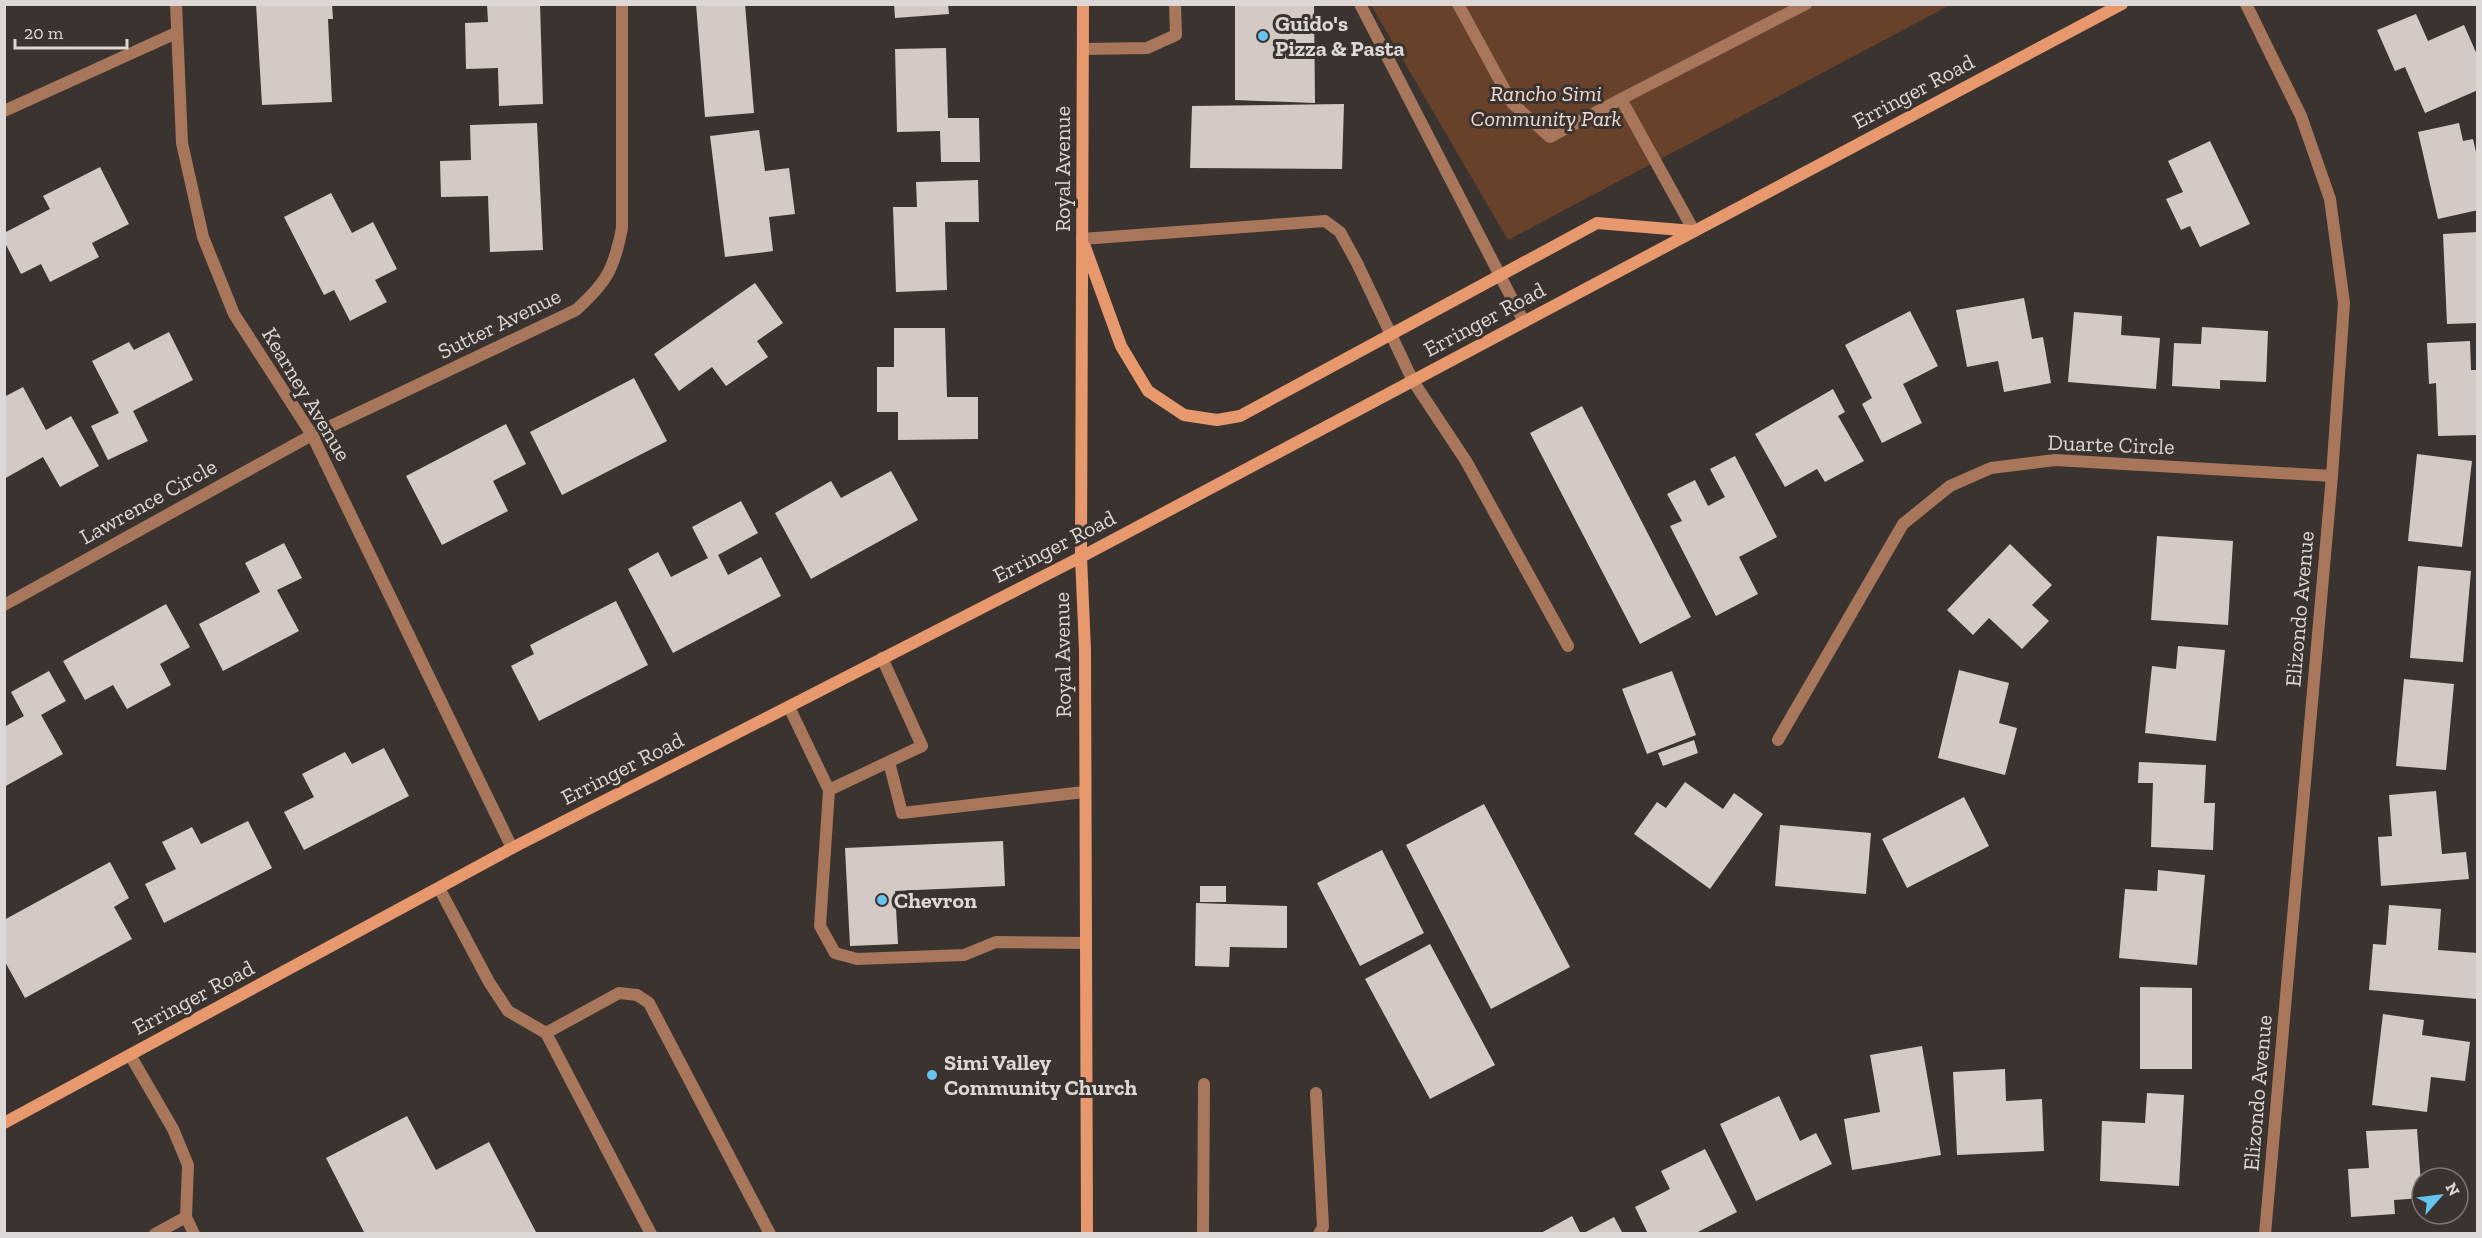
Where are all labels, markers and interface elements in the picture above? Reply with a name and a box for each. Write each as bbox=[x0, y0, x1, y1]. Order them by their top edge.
place label: Guido's Pizza & Pasta bbox=[1275, 10, 1405, 62]
scale bar bbox=[15, 12, 128, 50]
text: 20 m bbox=[24, 22, 64, 44]
marker: Guido's Pizza & Pasta bbox=[1256, 29, 1270, 43]
street label: Erringer Road bbox=[1848, 48, 1979, 135]
park label: Rancho Simi Community Park bbox=[1471, 80, 1622, 132]
street label: Royal Avenue bbox=[1049, 106, 1076, 232]
street label: Erringer Road bbox=[1419, 276, 1550, 363]
street label: Sutter Avenue bbox=[433, 282, 565, 365]
street label: Kearney Avenue bbox=[256, 323, 357, 466]
street label: Duarte Circle bbox=[2047, 429, 2175, 460]
street label: Lawrence Circle bbox=[75, 453, 222, 550]
street label: Erringer Road bbox=[989, 504, 1120, 589]
street label: Elizondo Avenue bbox=[2279, 530, 2320, 688]
street label: Royal Avenue bbox=[1048, 592, 1077, 718]
street label: Erringer Road bbox=[557, 726, 688, 811]
place label: Chevron bbox=[894, 887, 977, 914]
marker: Chevron bbox=[875, 893, 889, 907]
street label: Erringer Road bbox=[128, 954, 259, 1041]
street label: Elizondo Avenue bbox=[2237, 1014, 2278, 1172]
place label: Simi Valley Community Church bbox=[944, 1049, 1137, 1101]
marker: Simi Valley Community Church bbox=[925, 1068, 939, 1082]
north arrow bbox=[2410, 1166, 2470, 1226]
text: N bbox=[2442, 1179, 2464, 1199]

